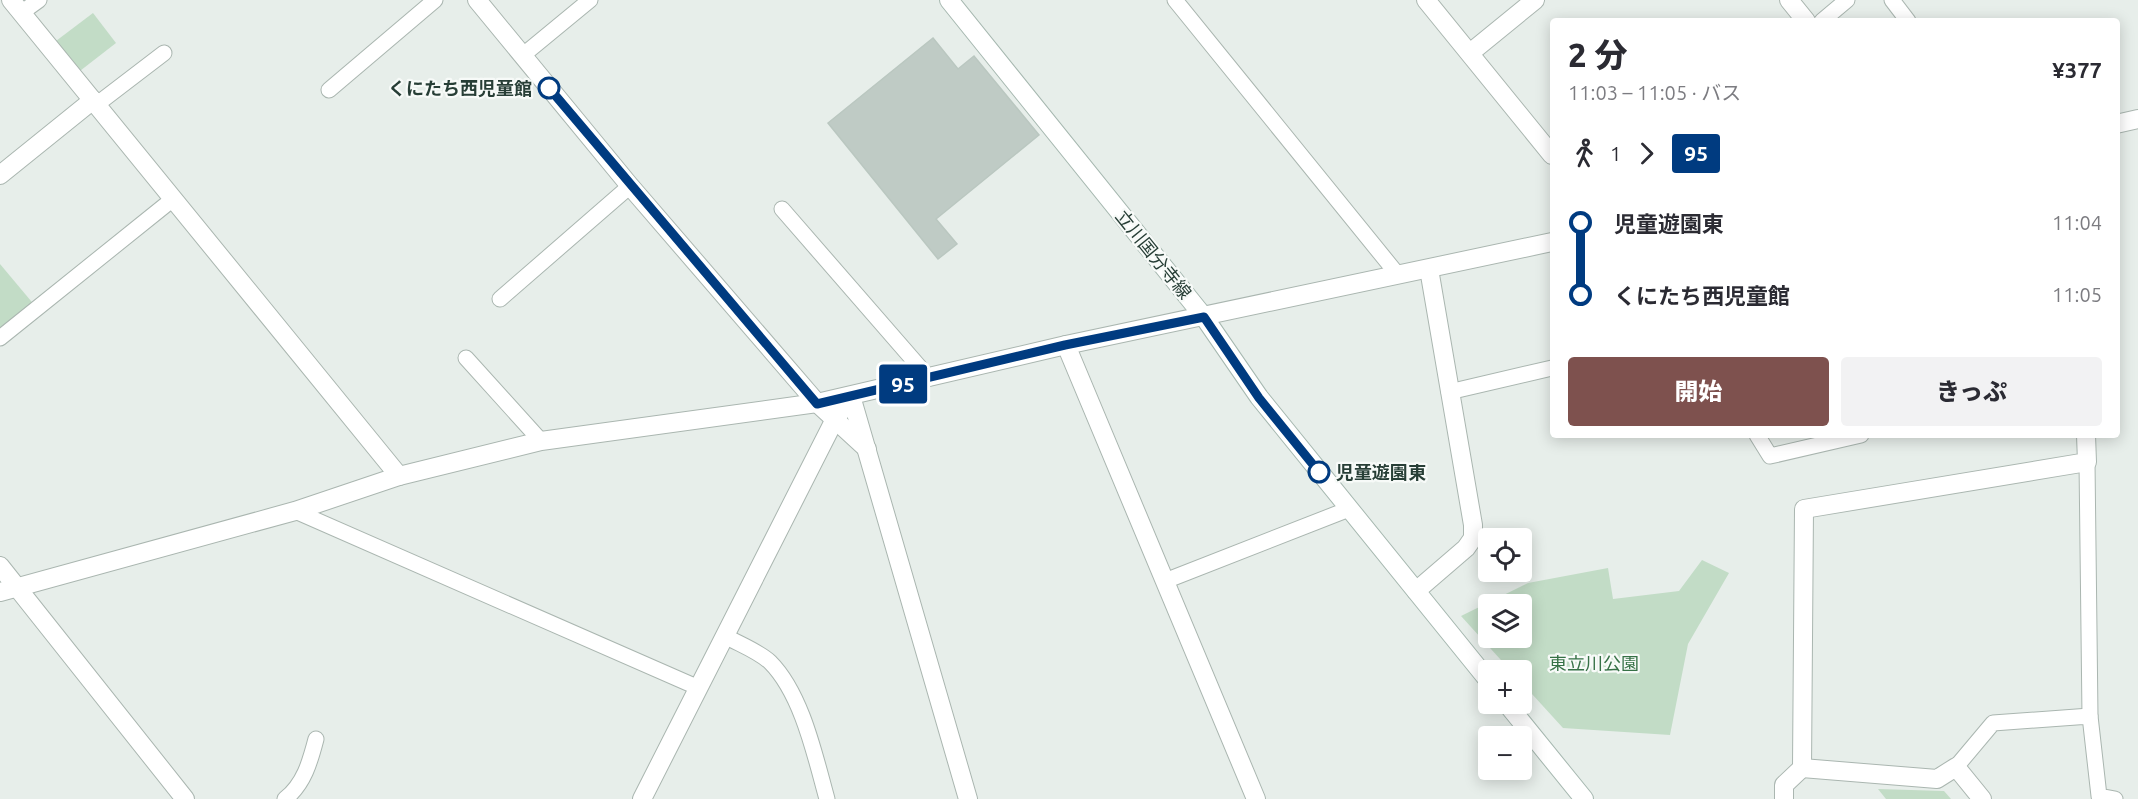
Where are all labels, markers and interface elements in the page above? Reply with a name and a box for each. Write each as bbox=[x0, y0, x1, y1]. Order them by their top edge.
text: 2 分 bbox=[1568, 36, 1628, 73]
text: ¥377 bbox=[2052, 57, 2102, 82]
marker: くにたち西児童館 bbox=[538, 77, 560, 99]
place label: くにたち西児童館 bbox=[388, 78, 532, 98]
text: 11:03 – 11:05 · バス bbox=[1568, 81, 1741, 104]
icon: walk bbox=[1568, 137, 1601, 170]
icon: forward bbox=[1630, 137, 1663, 170]
text: 95 bbox=[1684, 141, 1708, 165]
text: 1 bbox=[1610, 142, 1621, 165]
street label: 立川国分寺線 bbox=[1112, 206, 1196, 302]
text: 児童遊園東 bbox=[1614, 211, 1724, 236]
text: 11:04 bbox=[2052, 211, 2102, 234]
text: くにたち西児童館 bbox=[1614, 283, 1790, 308]
text: 11:05 bbox=[2052, 283, 2102, 306]
button: 開始 bbox=[1568, 357, 1829, 426]
button: きっぷ bbox=[1841, 357, 2102, 426]
line badge: 95 bbox=[876, 364, 930, 404]
text: 95 bbox=[891, 372, 915, 396]
marker: 児童遊園東 bbox=[1308, 461, 1330, 483]
place label: 児童遊園東 bbox=[1336, 462, 1426, 482]
map controls bbox=[1478, 528, 1532, 780]
button: locate bbox=[1478, 528, 1532, 582]
button: layers bbox=[1478, 594, 1532, 648]
park label: 東立川公園 bbox=[1549, 653, 1639, 673]
button: + bbox=[1478, 660, 1532, 714]
button: − bbox=[1478, 726, 1532, 780]

